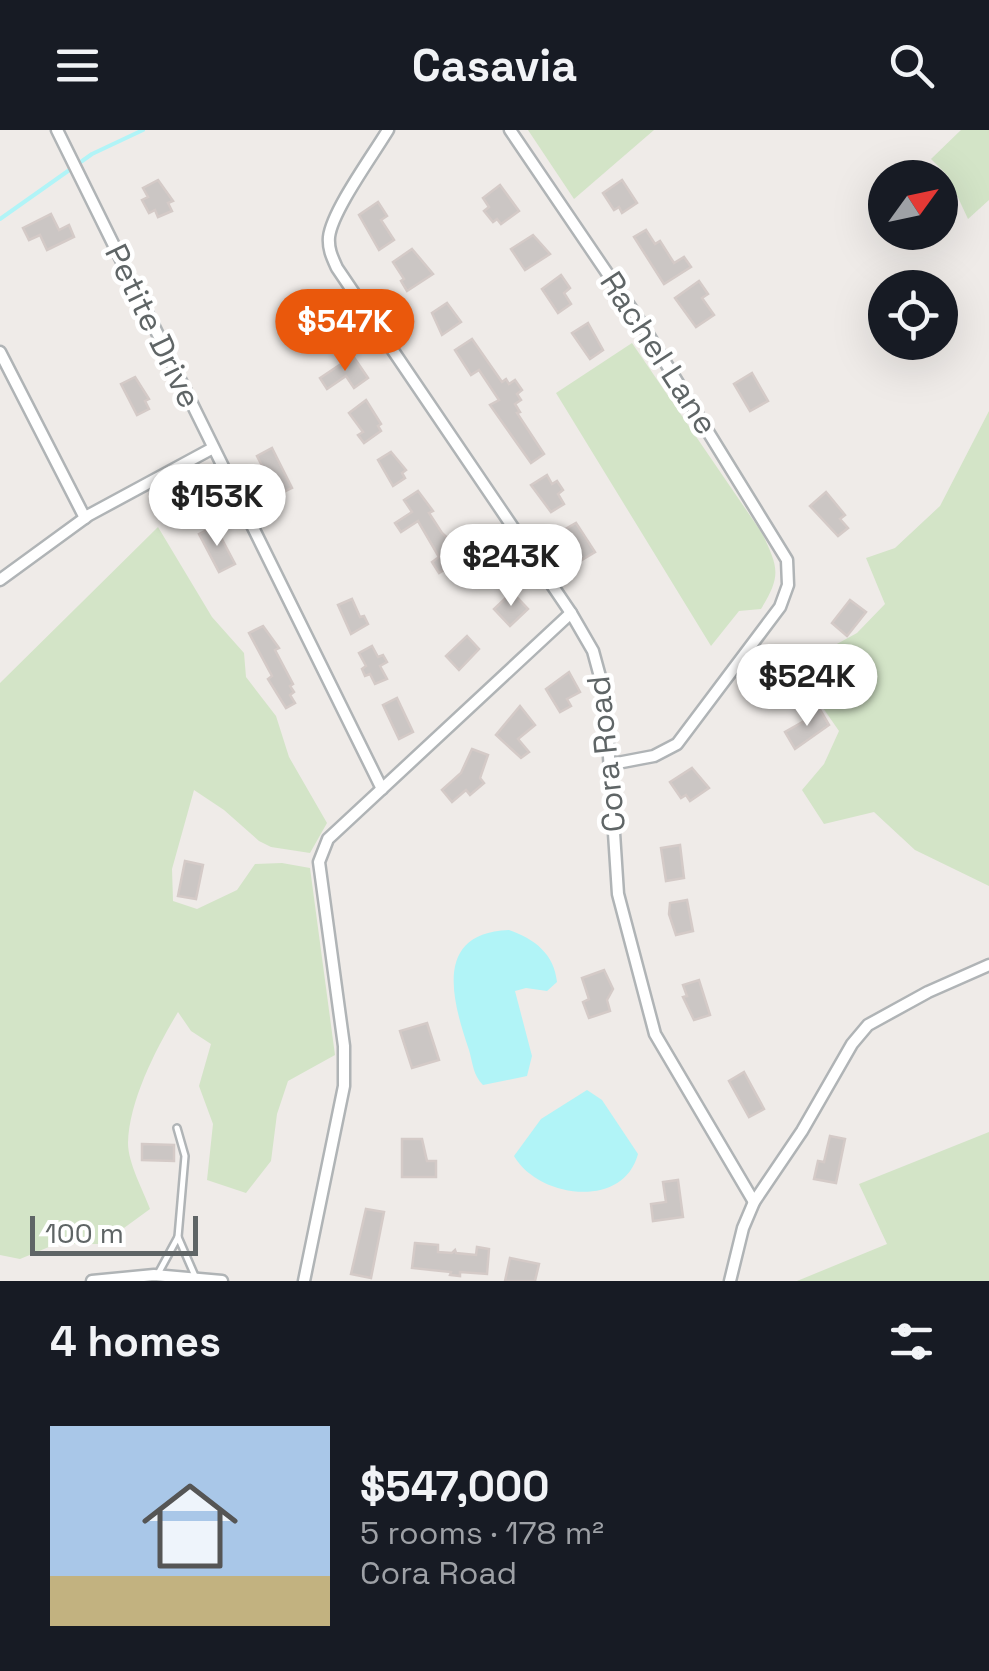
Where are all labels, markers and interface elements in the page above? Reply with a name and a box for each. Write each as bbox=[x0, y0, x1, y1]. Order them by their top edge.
text: Casavia bbox=[412, 37, 577, 94]
icon: menu bbox=[50, 38, 105, 93]
icon: search bbox=[884, 38, 939, 93]
north arrow bbox=[868, 160, 958, 250]
map controls bbox=[868, 160, 958, 360]
street label: Petite Drive bbox=[96, 237, 210, 415]
street label: Rachel Lane bbox=[591, 264, 727, 442]
button: locate bbox=[868, 270, 958, 360]
pin: $547K bbox=[275, 289, 415, 374]
text: $547K bbox=[297, 301, 393, 341]
pin: $153K bbox=[147, 464, 287, 549]
text: $153K bbox=[171, 476, 263, 516]
pin: $243K bbox=[441, 524, 581, 609]
text: $243K bbox=[462, 536, 560, 576]
pin: $524K bbox=[737, 644, 877, 729]
text: $524K bbox=[758, 656, 856, 696]
street label: Cora Road bbox=[578, 674, 634, 834]
scale bar bbox=[30, 1211, 198, 1256]
text: 100 m bbox=[45, 1215, 124, 1251]
icon: filters bbox=[884, 1314, 939, 1369]
text: 4 homes bbox=[50, 1315, 221, 1368]
text: $547,000 bbox=[360, 1460, 550, 1513]
icon: home bbox=[130, 1466, 250, 1586]
text: 5 rooms · 178 m² bbox=[360, 1513, 604, 1553]
text: Cora Road bbox=[360, 1553, 517, 1593]

